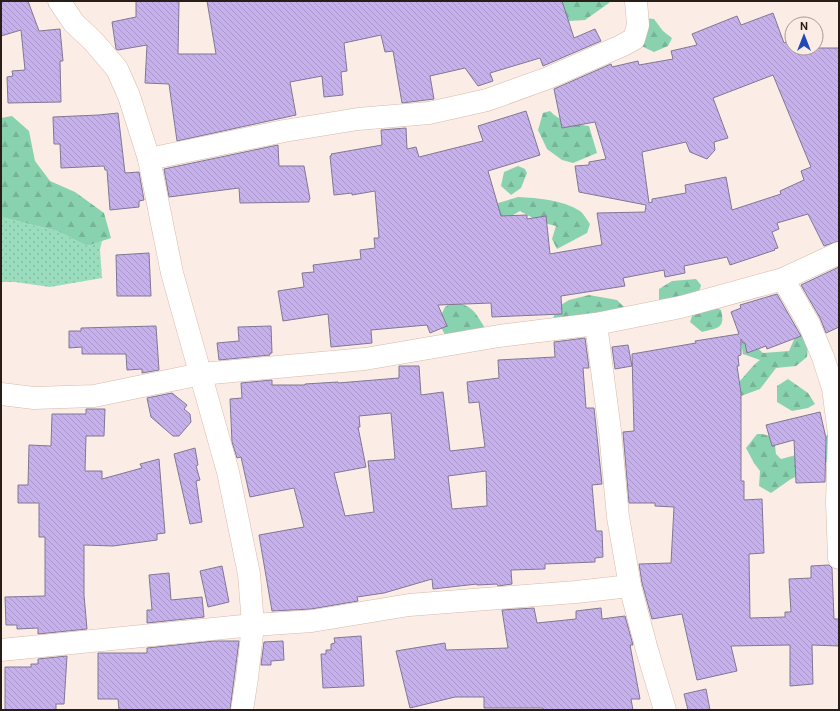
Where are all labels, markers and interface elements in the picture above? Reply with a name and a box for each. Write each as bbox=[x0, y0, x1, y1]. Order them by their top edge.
north arrow bbox=[784, 16, 824, 56]
text: N bbox=[800, 19, 808, 33]

